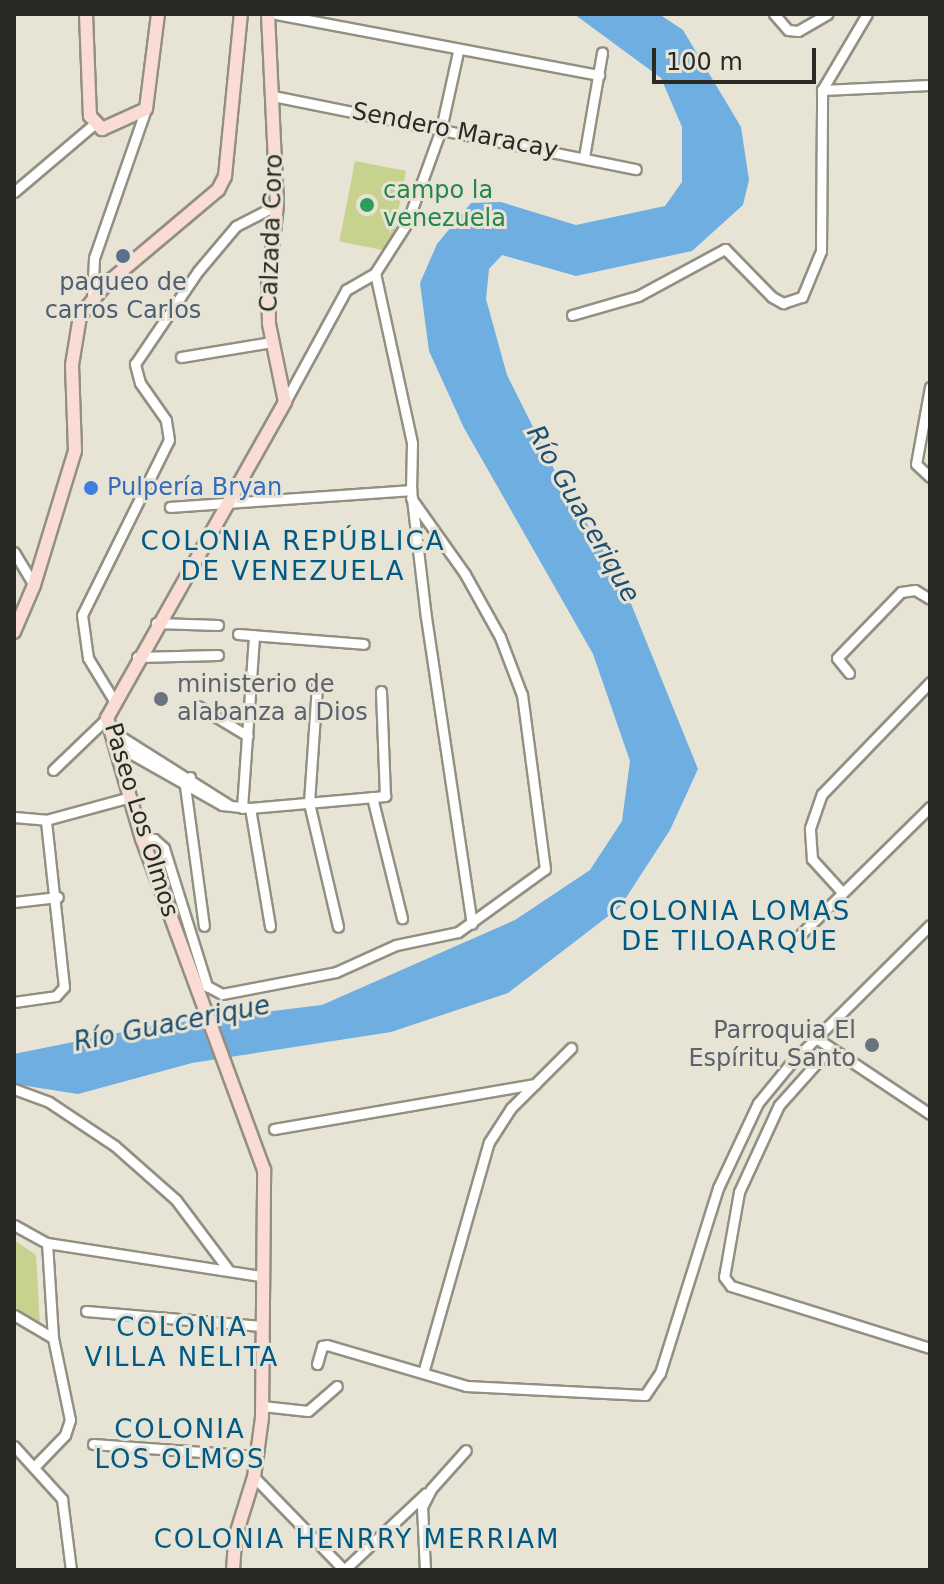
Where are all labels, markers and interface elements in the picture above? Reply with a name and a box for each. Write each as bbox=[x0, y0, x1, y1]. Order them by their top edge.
scale bar bbox=[656, 32, 820, 82]
text: 100 m bbox=[666, 48, 743, 76]
street label: Sendero Maracay bbox=[350, 97, 560, 165]
street label: Calzada Coro bbox=[255, 153, 289, 313]
place label: campo la venezuela bbox=[383, 177, 506, 233]
marker: campo la venezuela bbox=[358, 196, 376, 214]
marker: paqueo de carros Carlos bbox=[114, 247, 132, 265]
place label: paqueo de carros Carlos bbox=[45, 269, 201, 325]
water label: Río Guacerique bbox=[520, 420, 646, 608]
place label: Pulpería Bryan bbox=[107, 474, 282, 502]
marker: Pulpería Bryan bbox=[82, 479, 100, 497]
district label: COLONIA REPÚBLICA DE VENEZUELA bbox=[141, 526, 445, 588]
place label: ministerio de alabanza a Dios bbox=[177, 671, 368, 727]
marker: ministerio de alabanza a Dios bbox=[152, 690, 170, 708]
street label: Paseo Los Olmos bbox=[98, 719, 184, 921]
district label: COLONIA LOMAS DE TILOARQUE bbox=[609, 896, 851, 958]
water label: Río Guacerique bbox=[71, 990, 273, 1058]
place label: Parroquia El Espíritu Santo bbox=[688, 1017, 856, 1073]
marker: Parroquia El Espíritu Santo bbox=[863, 1036, 881, 1054]
district label: COLONIA VILLA NELITA bbox=[85, 1312, 279, 1374]
district label: COLONIA LOS OLMOS bbox=[94, 1414, 266, 1476]
district label: COLONIA HENRRY MERRIAM bbox=[154, 1524, 560, 1556]

